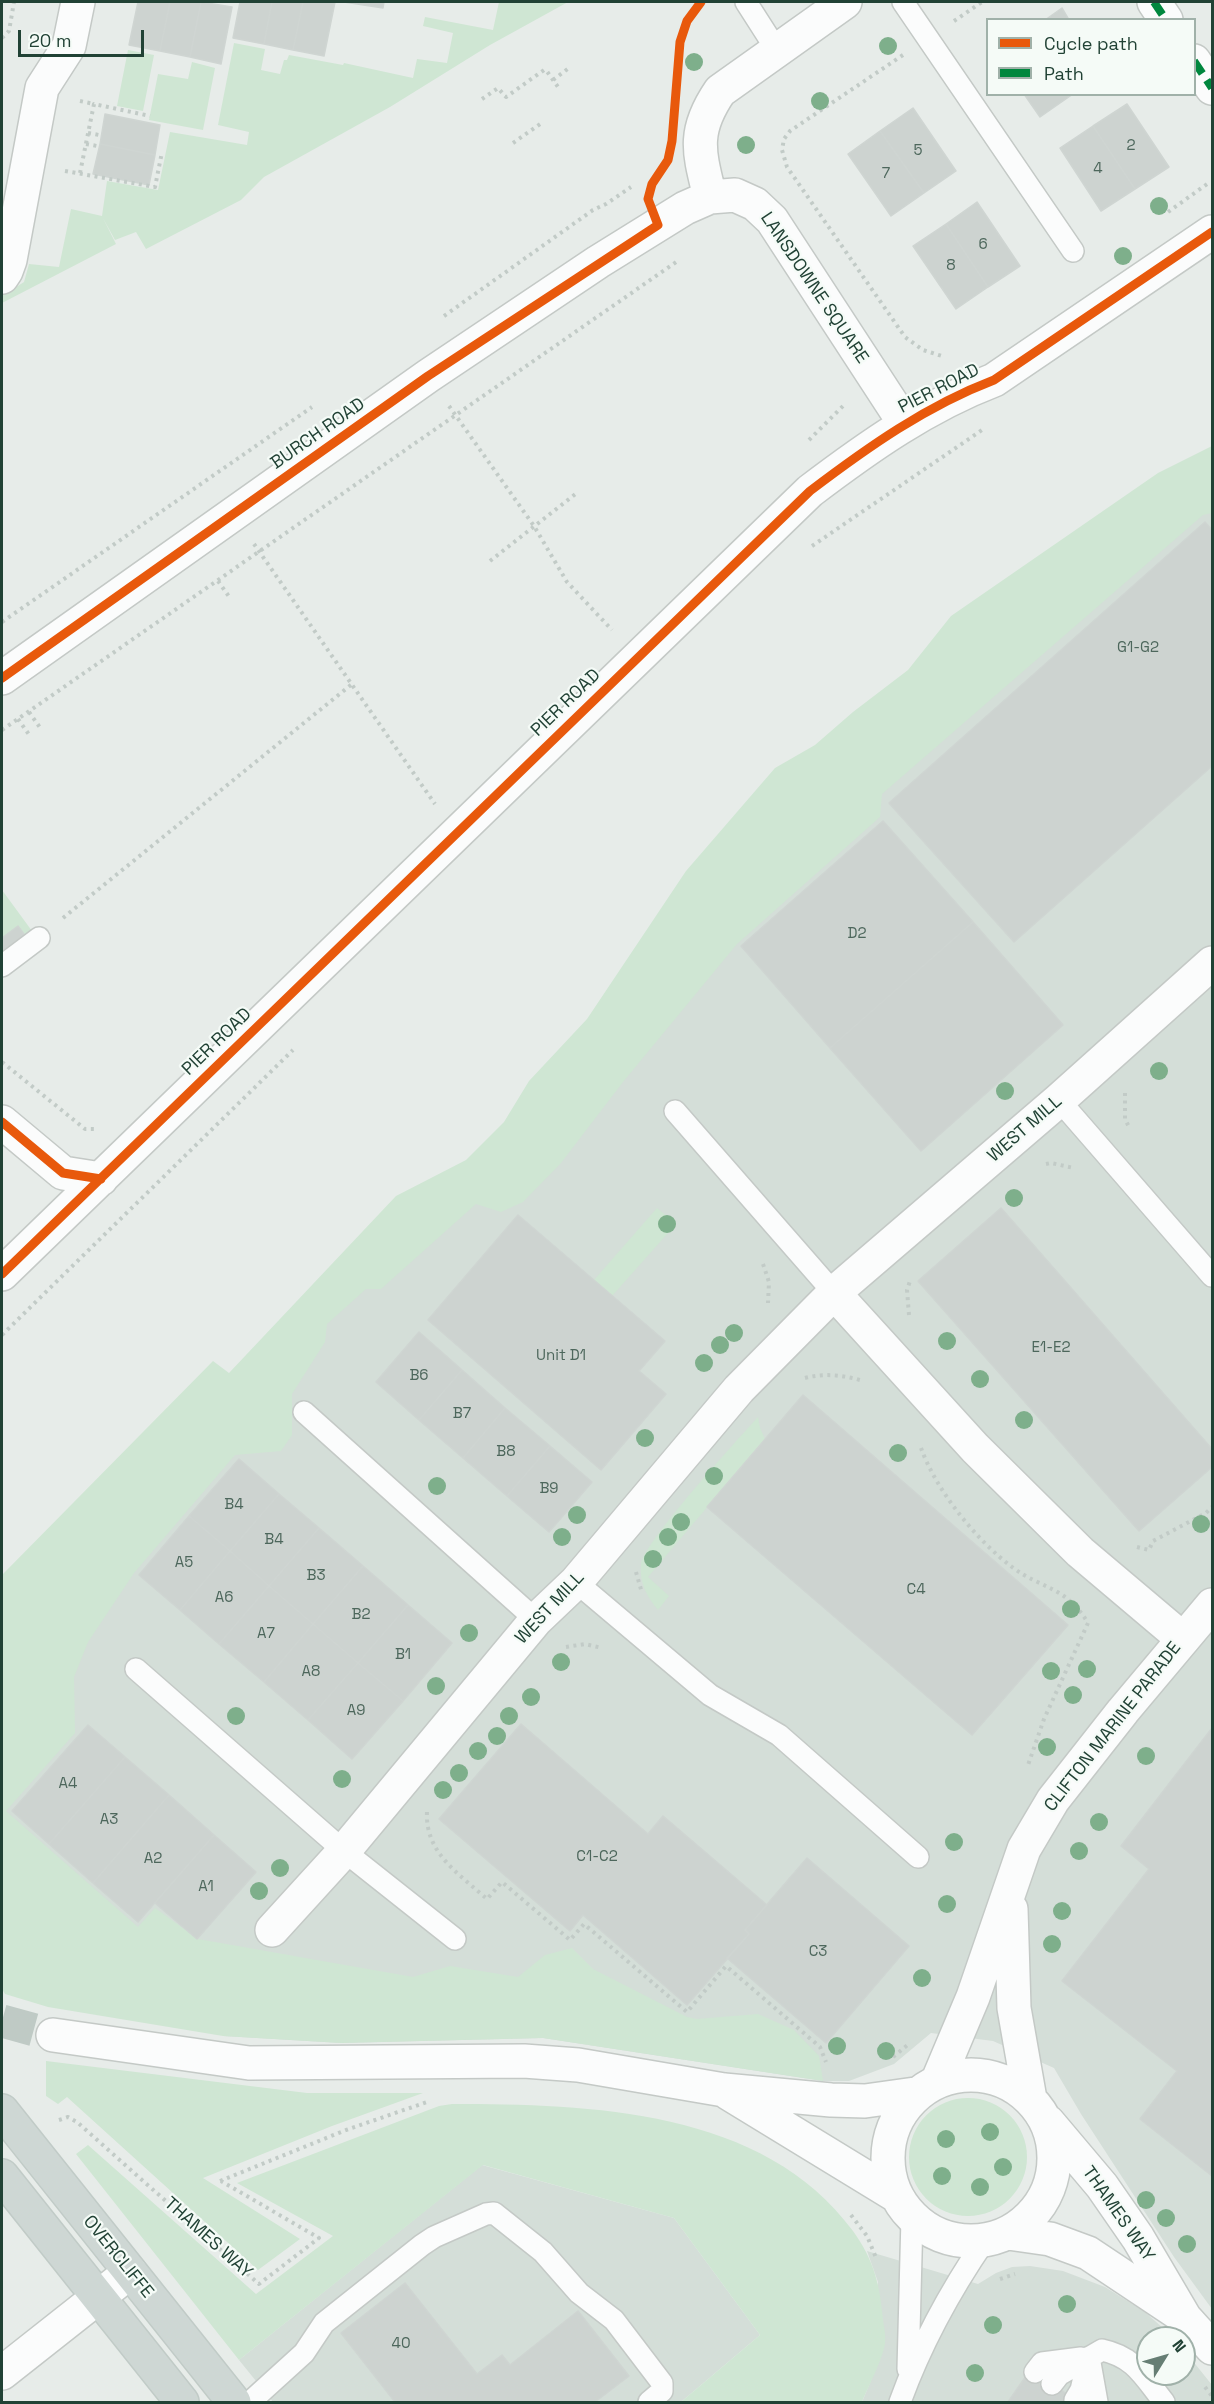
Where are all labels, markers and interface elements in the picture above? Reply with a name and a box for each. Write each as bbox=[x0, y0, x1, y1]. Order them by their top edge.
scale bar bbox=[21, 18, 147, 56]
legend bbox=[986, 18, 1196, 96]
text: 20 m bbox=[29, 29, 72, 52]
text: Cycle path bbox=[1044, 32, 1138, 55]
text: Path bbox=[1044, 62, 1084, 85]
house number: 2 bbox=[1126, 137, 1136, 155]
house number: 5 bbox=[914, 142, 922, 160]
house number: 4 bbox=[1093, 160, 1103, 178]
house number: 7 bbox=[882, 165, 890, 183]
street label: LANSDOWNE SQUARE bbox=[755, 208, 873, 368]
house number: 6 bbox=[978, 236, 988, 254]
house number: 8 bbox=[946, 257, 956, 275]
street label: PIER ROAD bbox=[895, 359, 983, 419]
street label: BURCH ROAD bbox=[267, 394, 369, 474]
house number: G1-G2 bbox=[1117, 639, 1159, 657]
street label: PIER ROAD bbox=[527, 665, 605, 741]
house number: D2 bbox=[848, 925, 866, 943]
street label: PIER ROAD bbox=[178, 1004, 256, 1080]
street label: WEST MILL bbox=[983, 1091, 1067, 1167]
house number: E1-E2 bbox=[1031, 1339, 1071, 1357]
house number: Unit D1 bbox=[536, 1347, 586, 1365]
house number: B6 bbox=[409, 1367, 429, 1385]
house number: B7 bbox=[453, 1405, 471, 1423]
house number: B8 bbox=[496, 1443, 516, 1461]
house number: B9 bbox=[539, 1480, 559, 1498]
house number: B4 bbox=[224, 1496, 244, 1514]
house number: B4 bbox=[264, 1531, 284, 1549]
house number: A5 bbox=[175, 1554, 193, 1572]
house number: B3 bbox=[307, 1567, 325, 1585]
street label: WEST MILL bbox=[511, 1567, 589, 1649]
house number: C4 bbox=[906, 1581, 926, 1599]
house number: A6 bbox=[215, 1589, 233, 1607]
house number: B2 bbox=[352, 1606, 370, 1624]
house number: A7 bbox=[257, 1625, 275, 1643]
street label: CLIFTON MARINE PARADE bbox=[1040, 1638, 1186, 1816]
house number: B1 bbox=[395, 1646, 411, 1664]
house number: A8 bbox=[302, 1663, 320, 1681]
house number: A9 bbox=[347, 1702, 365, 1720]
house number: A4 bbox=[59, 1775, 77, 1793]
house number: A3 bbox=[100, 1811, 118, 1829]
house number: C1-C2 bbox=[576, 1848, 618, 1866]
house number: A2 bbox=[144, 1850, 162, 1868]
house number: A1 bbox=[198, 1878, 214, 1896]
house number: C3 bbox=[809, 1943, 827, 1961]
street label: THAMES WAY bbox=[1077, 2162, 1159, 2266]
street label: THAMES WAY bbox=[159, 2193, 257, 2283]
street label: OVERCLIFFE bbox=[78, 2211, 158, 2303]
north arrow bbox=[1136, 2326, 1196, 2386]
house number: 40 bbox=[392, 2335, 410, 2353]
text: N bbox=[1168, 2335, 1191, 2357]

